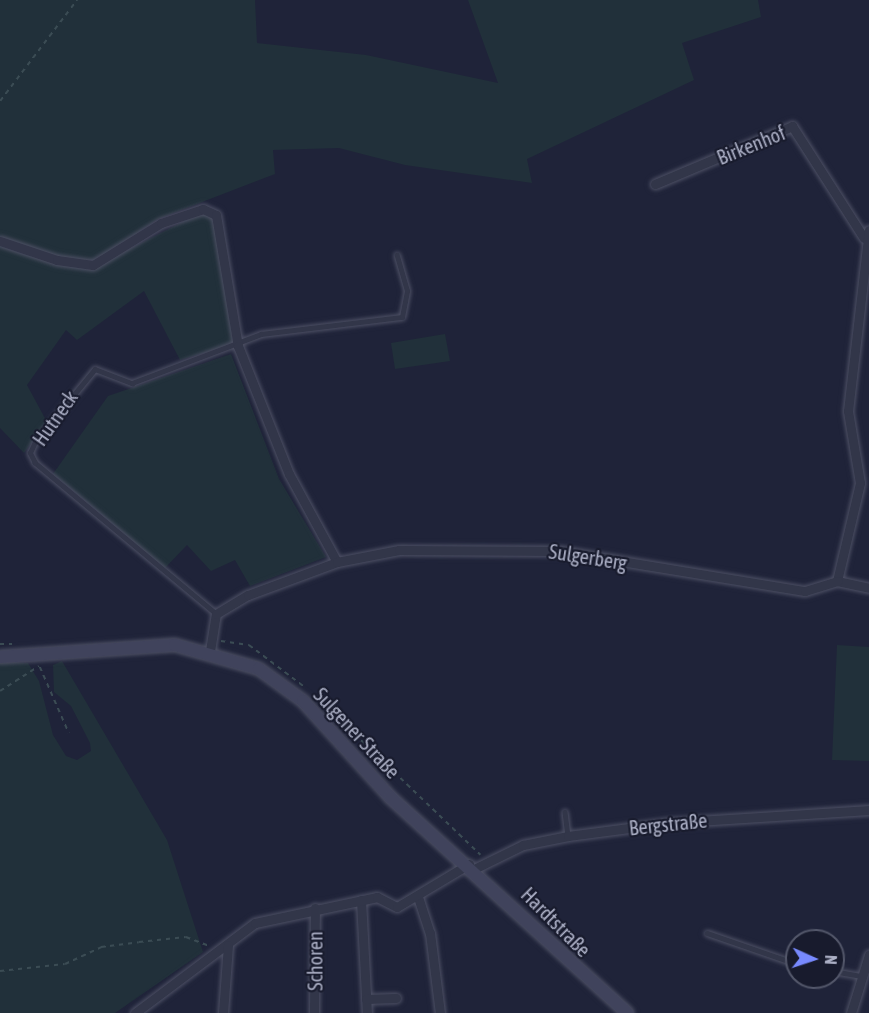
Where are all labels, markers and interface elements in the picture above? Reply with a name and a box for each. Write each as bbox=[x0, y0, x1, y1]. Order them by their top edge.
street label: Birkenhof bbox=[713, 120, 789, 170]
street label: Hutneck bbox=[27, 386, 83, 450]
street label: Sulgerberg bbox=[547, 539, 629, 575]
street label: Sulgener Straße bbox=[309, 683, 405, 783]
street label: Bergstraße bbox=[628, 808, 708, 840]
street label: Hardtstraße bbox=[516, 882, 596, 962]
north arrow bbox=[785, 929, 845, 989]
street label: Schoren bbox=[303, 931, 327, 991]
text: N bbox=[822, 955, 840, 965]

